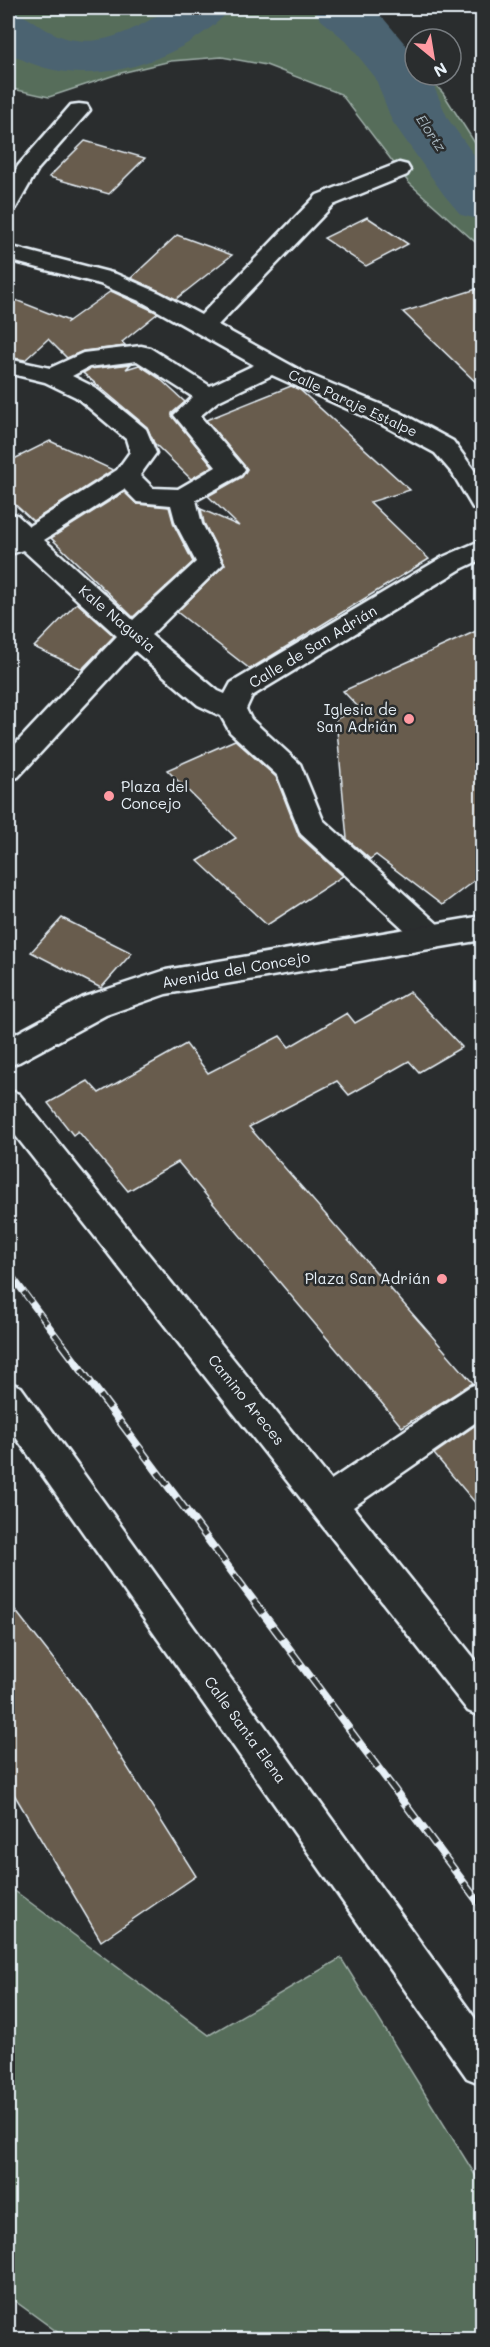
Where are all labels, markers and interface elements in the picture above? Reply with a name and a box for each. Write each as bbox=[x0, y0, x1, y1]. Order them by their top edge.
north arrow bbox=[403, 27, 463, 87]
text: N bbox=[430, 58, 451, 83]
water label: Elortz bbox=[412, 110, 451, 155]
street label: Calle Paraje Estalpe bbox=[286, 364, 421, 441]
street label: Kale Nagusia bbox=[75, 580, 160, 656]
street label: Calle de San Adrián bbox=[245, 600, 380, 692]
place label: Iglesia de San Adrián bbox=[316, 699, 397, 736]
marker: Iglesia de San Adrián bbox=[402, 712, 416, 726]
place label: Plaza del Concejo bbox=[121, 776, 188, 813]
marker: Plaza del Concejo bbox=[102, 789, 116, 803]
street label: Avenida del Concejo bbox=[160, 946, 312, 992]
place label: Plaza San Adrián bbox=[305, 1268, 430, 1288]
marker: Plaza San Adrián bbox=[435, 1272, 449, 1286]
street label: Camino Areces bbox=[204, 1350, 290, 1449]
street label: Calle Santa Elena bbox=[200, 1672, 291, 1787]

